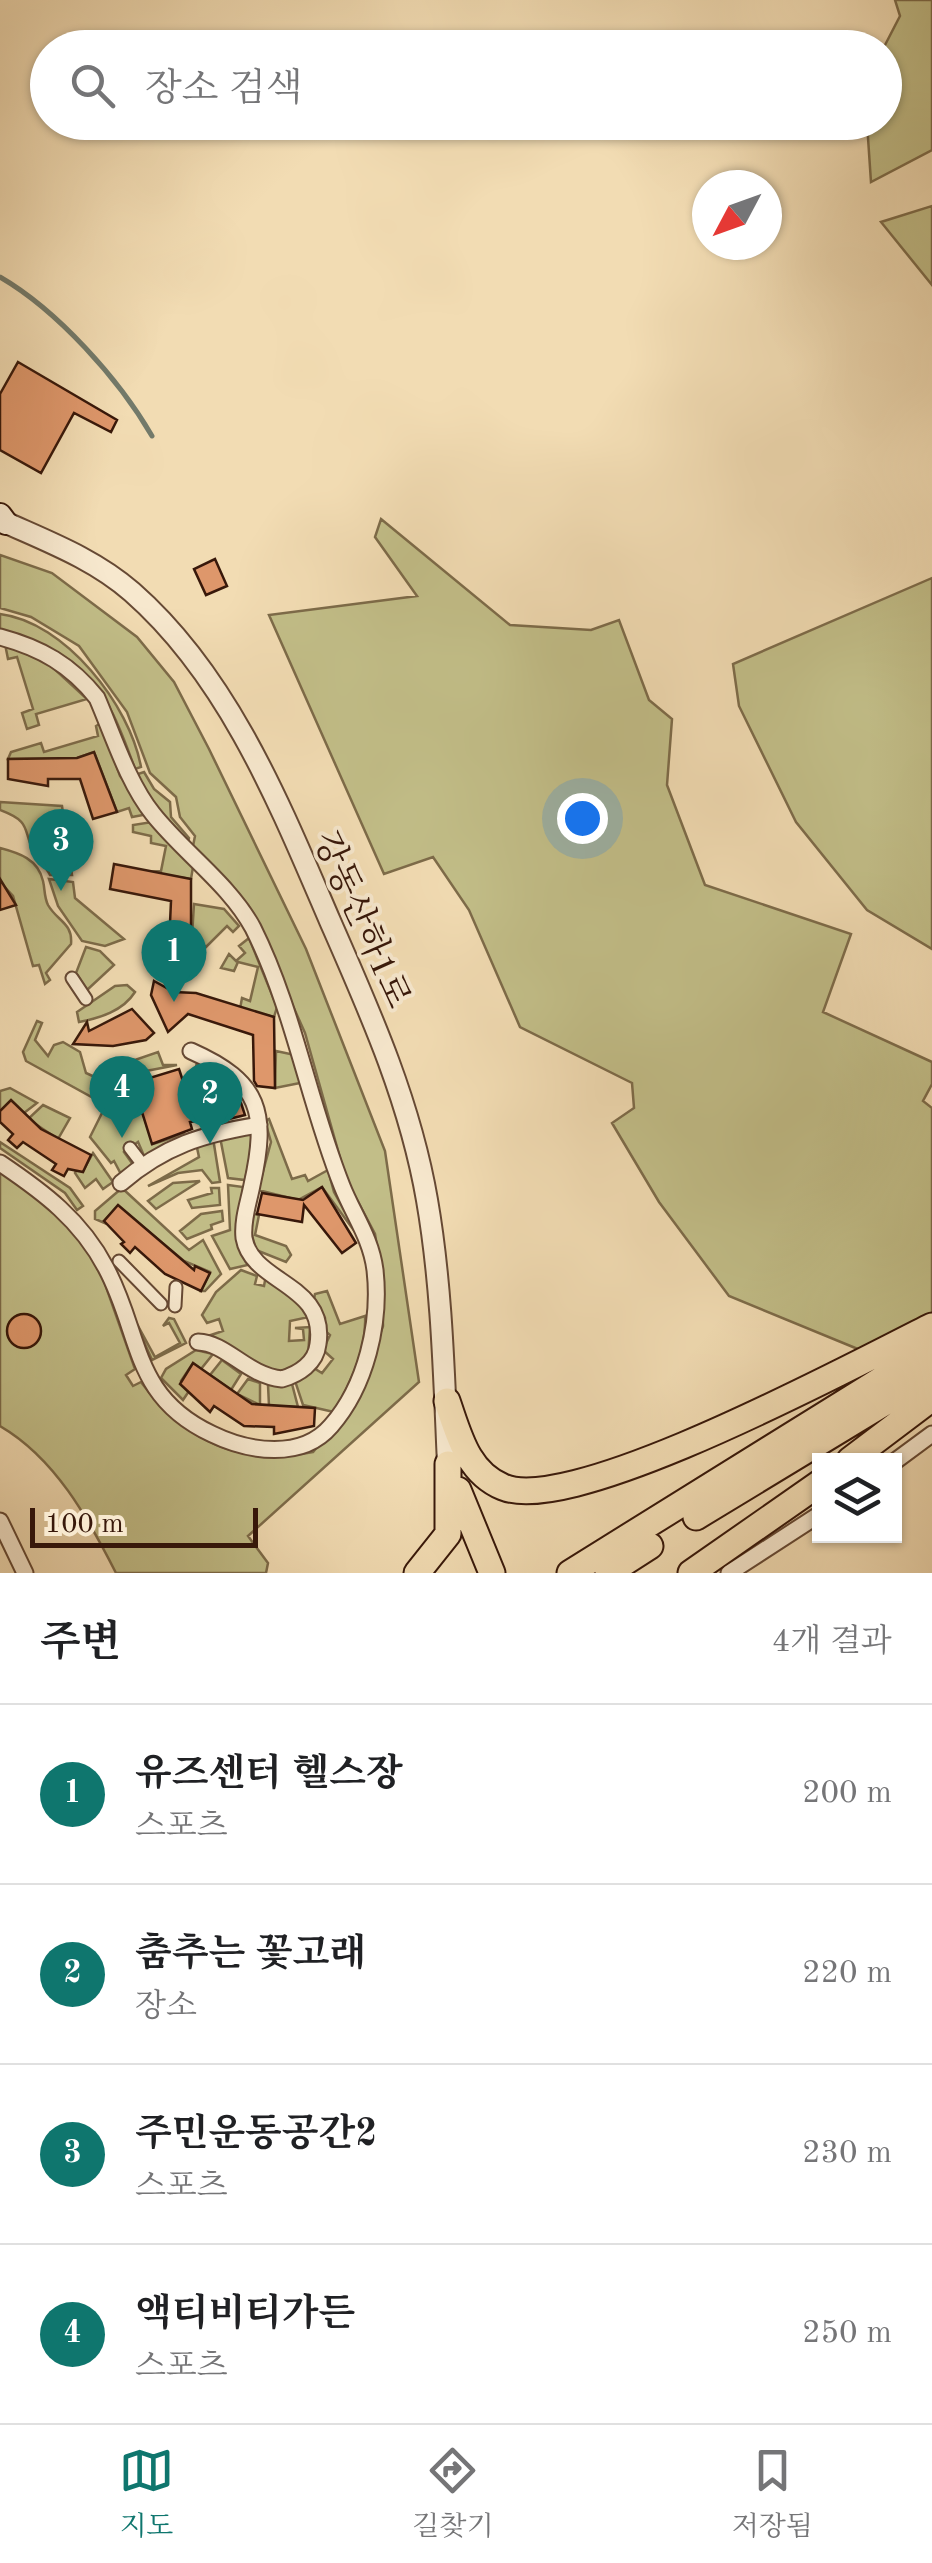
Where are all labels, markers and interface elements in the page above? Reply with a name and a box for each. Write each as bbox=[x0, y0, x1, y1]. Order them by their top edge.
search box bbox=[30, 30, 902, 140]
icon: search bbox=[65, 58, 120, 113]
text: 장소 검색 bbox=[145, 71, 302, 109]
north arrow bbox=[692, 170, 782, 260]
your location bbox=[557, 793, 608, 844]
pin: 3 bbox=[28, 808, 94, 891]
street label: 강동산하1로 bbox=[306, 825, 418, 1014]
pin: 1 bbox=[142, 920, 206, 1002]
pin: 4 bbox=[90, 1056, 154, 1138]
pin: 2 bbox=[178, 1062, 242, 1144]
map controls bbox=[812, 1453, 902, 1543]
button: layers bbox=[812, 1453, 902, 1543]
scale bar bbox=[30, 1503, 258, 1548]
text: 100 m bbox=[45, 1511, 124, 1539]
text: 주변 bbox=[40, 1623, 121, 1665]
text: 4개 결과 bbox=[772, 1627, 892, 1659]
text: 유즈센터 헬스장 bbox=[135, 1756, 403, 1794]
text: 1 bbox=[63, 1778, 82, 1810]
text: 200 m bbox=[802, 1778, 892, 1810]
text: 스포츠 bbox=[135, 1812, 228, 1844]
text: 춤추는 꽃고래 bbox=[135, 1936, 366, 1974]
text: 2 bbox=[63, 1958, 82, 1990]
text: 220 m bbox=[802, 1958, 892, 1990]
text: 장소 bbox=[135, 1992, 197, 2024]
text: 주민운동공간2 bbox=[135, 2116, 377, 2154]
text: 3 bbox=[63, 2138, 82, 2170]
text: 230 m bbox=[802, 2138, 892, 2170]
text: 스포츠 bbox=[135, 2172, 228, 2204]
text: 액티비티가든 bbox=[135, 2296, 355, 2334]
text: 4 bbox=[63, 2318, 82, 2350]
text: 250 m bbox=[802, 2318, 892, 2350]
text: 스포츠 bbox=[135, 2352, 228, 2384]
tab: 지도 bbox=[119, 2443, 174, 2546]
tab: 길찾기 bbox=[412, 2443, 493, 2546]
tab: 저장됨 bbox=[732, 2443, 813, 2546]

